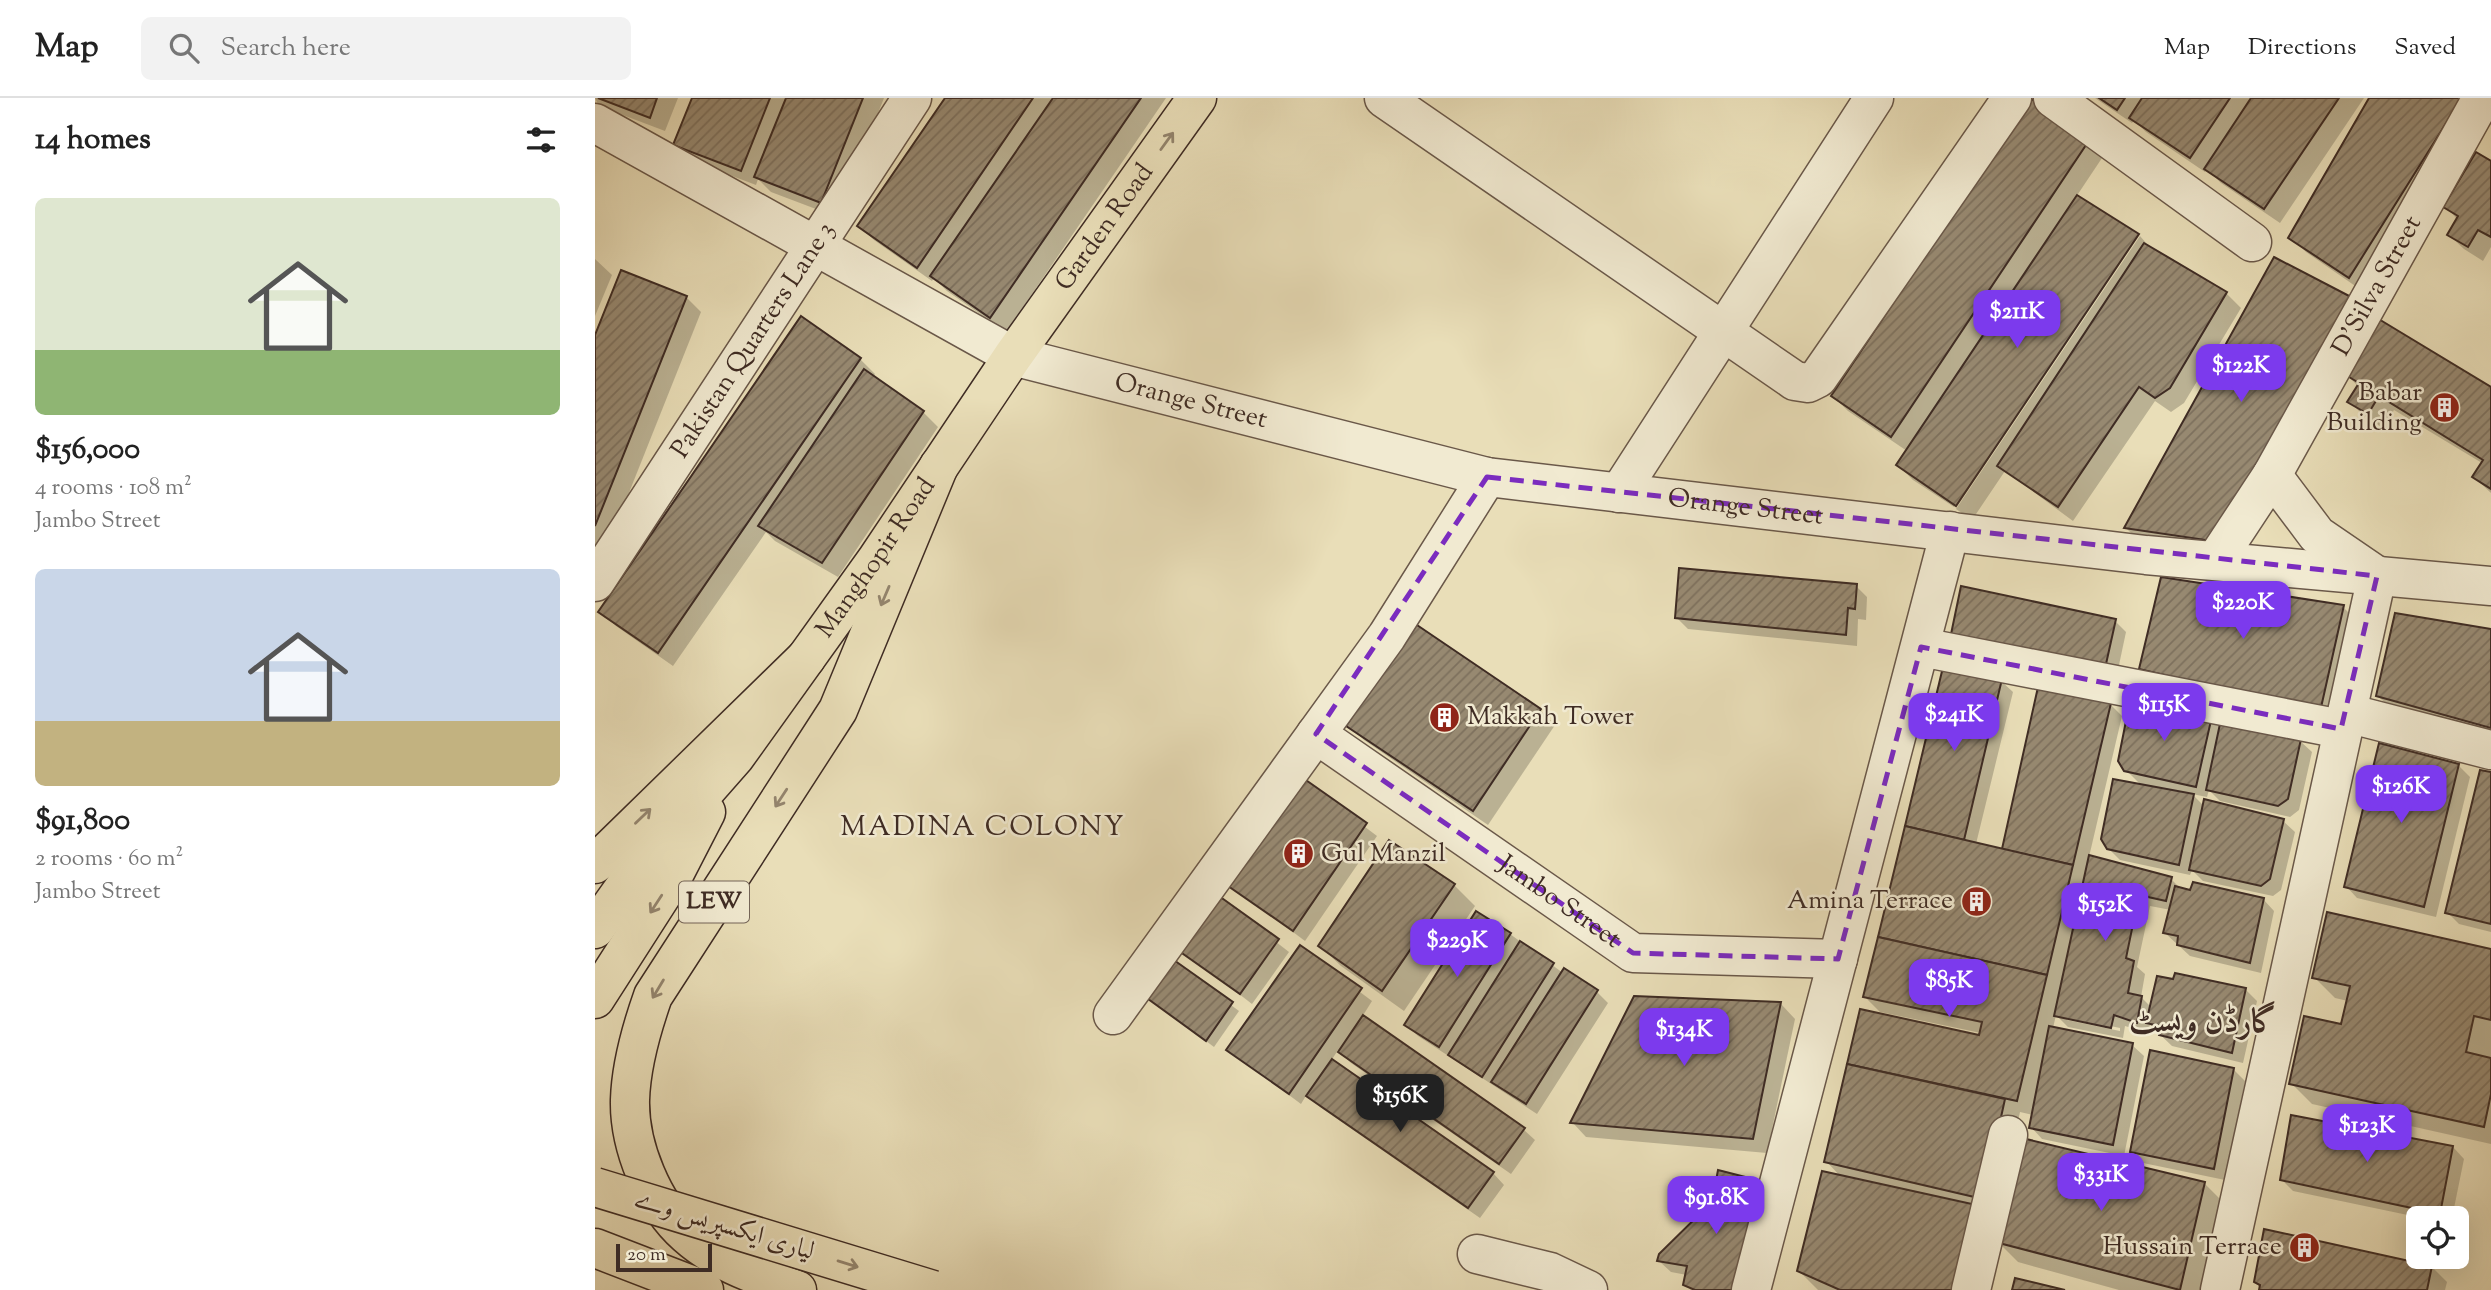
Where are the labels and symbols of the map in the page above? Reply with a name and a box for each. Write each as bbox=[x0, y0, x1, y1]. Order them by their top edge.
one-way arrow bbox=[1160, 132, 1174, 151]
street label: Garden Road bbox=[1046, 156, 1163, 299]
street label: D'Silva Street bbox=[2323, 209, 2431, 363]
street label: Pakistan Quarters Lane 3 bbox=[662, 215, 844, 466]
pin: $211K bbox=[1968, 290, 2066, 350]
pin: $122K bbox=[2192, 344, 2290, 404]
street label: Orange Street bbox=[1110, 364, 1271, 439]
place label: Babar Building bbox=[2326, 375, 2422, 442]
building icon: Babar Building bbox=[2428, 391, 2462, 425]
street label: Manghopir Road bbox=[807, 470, 945, 646]
street label: Orange Street bbox=[1666, 480, 1825, 535]
pin: $220K bbox=[2194, 582, 2292, 641]
one-way arrow bbox=[878, 585, 891, 607]
pin: $115K bbox=[2115, 684, 2213, 743]
pin: $241K bbox=[1905, 694, 2003, 753]
place label: Makkah Tower bbox=[1467, 699, 1634, 736]
building icon: Makkah Tower bbox=[1427, 700, 1461, 734]
pin: $126K bbox=[2352, 766, 2450, 825]
one-way arrow bbox=[773, 787, 787, 807]
one-way arrow bbox=[635, 807, 652, 824]
district label: MADINA COLONY bbox=[840, 808, 1126, 848]
place label: Gul Manzil bbox=[1321, 836, 1446, 873]
building icon: Gul Manzil bbox=[1281, 837, 1315, 871]
street label: Jambo Street bbox=[1489, 846, 1629, 958]
road number: LEW bbox=[679, 882, 749, 922]
place label: Amina Terrace bbox=[1787, 883, 1953, 920]
building icon: Amina Terrace bbox=[1959, 884, 1993, 918]
pin: $152K bbox=[2056, 884, 2154, 943]
one-way arrow bbox=[649, 893, 663, 913]
pin: $229K bbox=[1408, 920, 1506, 979]
pin: $85K bbox=[1908, 960, 1990, 1019]
one-way arrow bbox=[651, 979, 665, 999]
district label: گارڈن ویسٹ bbox=[2129, 1000, 2277, 1048]
pin: $134K bbox=[1635, 1009, 1733, 1068]
pin: $156K bbox=[1351, 1074, 1449, 1134]
pin: $123K bbox=[2318, 1104, 2416, 1164]
pin: $331K bbox=[2052, 1154, 2150, 1213]
pin: $91.8K bbox=[1659, 1176, 1773, 1236]
street label: لیاری ایکسپریس وے bbox=[629, 1181, 819, 1271]
place label: Hussain Terrace bbox=[2103, 1229, 2282, 1266]
building icon: Hussain Terrace bbox=[2288, 1230, 2322, 1264]
scale bar bbox=[616, 1241, 712, 1273]
one-way arrow bbox=[836, 1259, 858, 1271]

